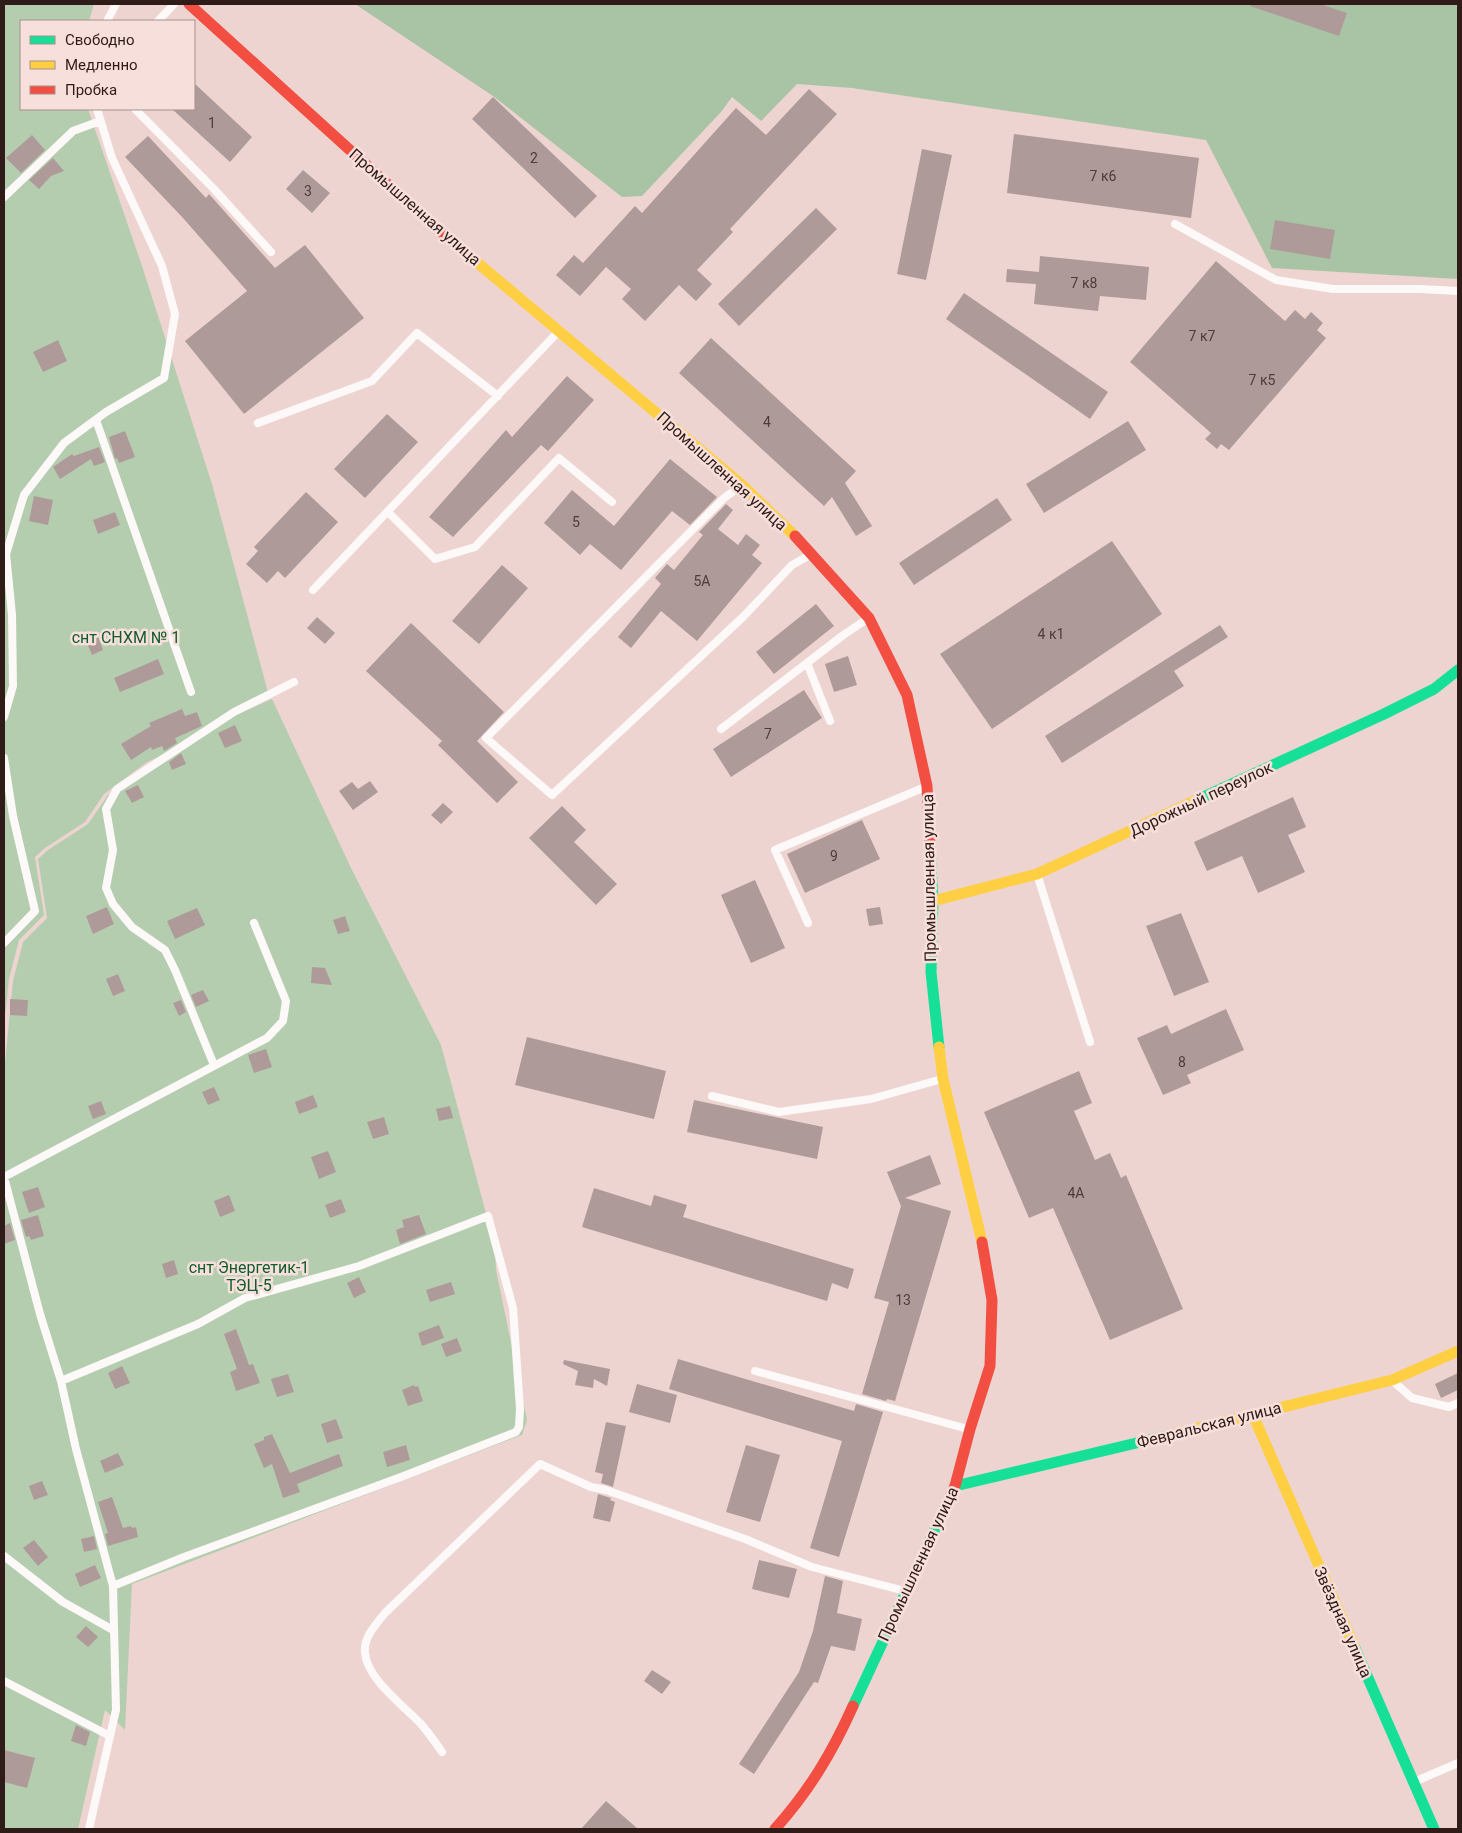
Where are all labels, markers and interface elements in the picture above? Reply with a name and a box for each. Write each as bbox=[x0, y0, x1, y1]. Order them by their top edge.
legend bbox=[20, 20, 195, 110]
text: Свободно bbox=[65, 31, 134, 49]
text: Медленно bbox=[65, 56, 138, 74]
text: Пробка bbox=[65, 81, 117, 99]
house number: 1 bbox=[208, 115, 216, 131]
street label: Промышленная улица bbox=[345, 145, 485, 269]
house number: 2 bbox=[530, 150, 538, 166]
house number: 7 к6 bbox=[1090, 168, 1117, 184]
house number: 3 bbox=[304, 183, 312, 199]
house number: 7 к8 bbox=[1071, 275, 1098, 291]
house number: 7 к7 bbox=[1189, 328, 1216, 344]
house number: 7 к5 bbox=[1249, 372, 1276, 388]
street label: Промышленная улица bbox=[653, 408, 791, 534]
house number: 4 bbox=[763, 414, 771, 430]
house number: 5 bbox=[572, 514, 580, 530]
house number: 5А bbox=[693, 573, 711, 589]
house number: 4 к1 bbox=[1038, 626, 1064, 642]
park label: снт СНХМ № 1 bbox=[72, 628, 180, 647]
house number: 7 bbox=[764, 726, 772, 742]
street label: Дорожный переулок bbox=[1126, 757, 1276, 840]
street label: Промышленная улица bbox=[918, 794, 940, 962]
house number: 9 bbox=[830, 848, 838, 864]
house number: 8 bbox=[1178, 1054, 1186, 1070]
house number: 4А bbox=[1067, 1185, 1085, 1201]
park label: снт Энергетик-1 ТЭЦ-5 bbox=[189, 1258, 309, 1295]
house number: 13 bbox=[895, 1292, 911, 1308]
street label: Февральская улица bbox=[1135, 1398, 1283, 1452]
street label: Промышленная улица bbox=[874, 1484, 962, 1644]
street label: Звёздная улица bbox=[1310, 1564, 1376, 1680]

